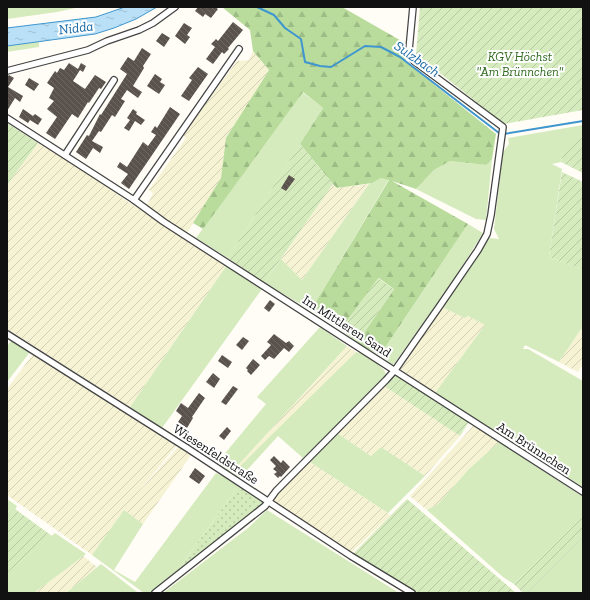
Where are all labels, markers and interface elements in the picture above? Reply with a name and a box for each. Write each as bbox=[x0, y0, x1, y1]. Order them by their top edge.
water label: Nidda bbox=[58, 17, 94, 39]
water label: Sulzbach bbox=[391, 37, 443, 81]
park label: KGV Höchst "Am Brünnchen" bbox=[477, 49, 564, 79]
street label: Im Mittleren Sand bbox=[300, 292, 394, 360]
street label: Am Brünnchen bbox=[494, 419, 574, 478]
street label: Wiesenfeldstraße bbox=[171, 421, 261, 487]

